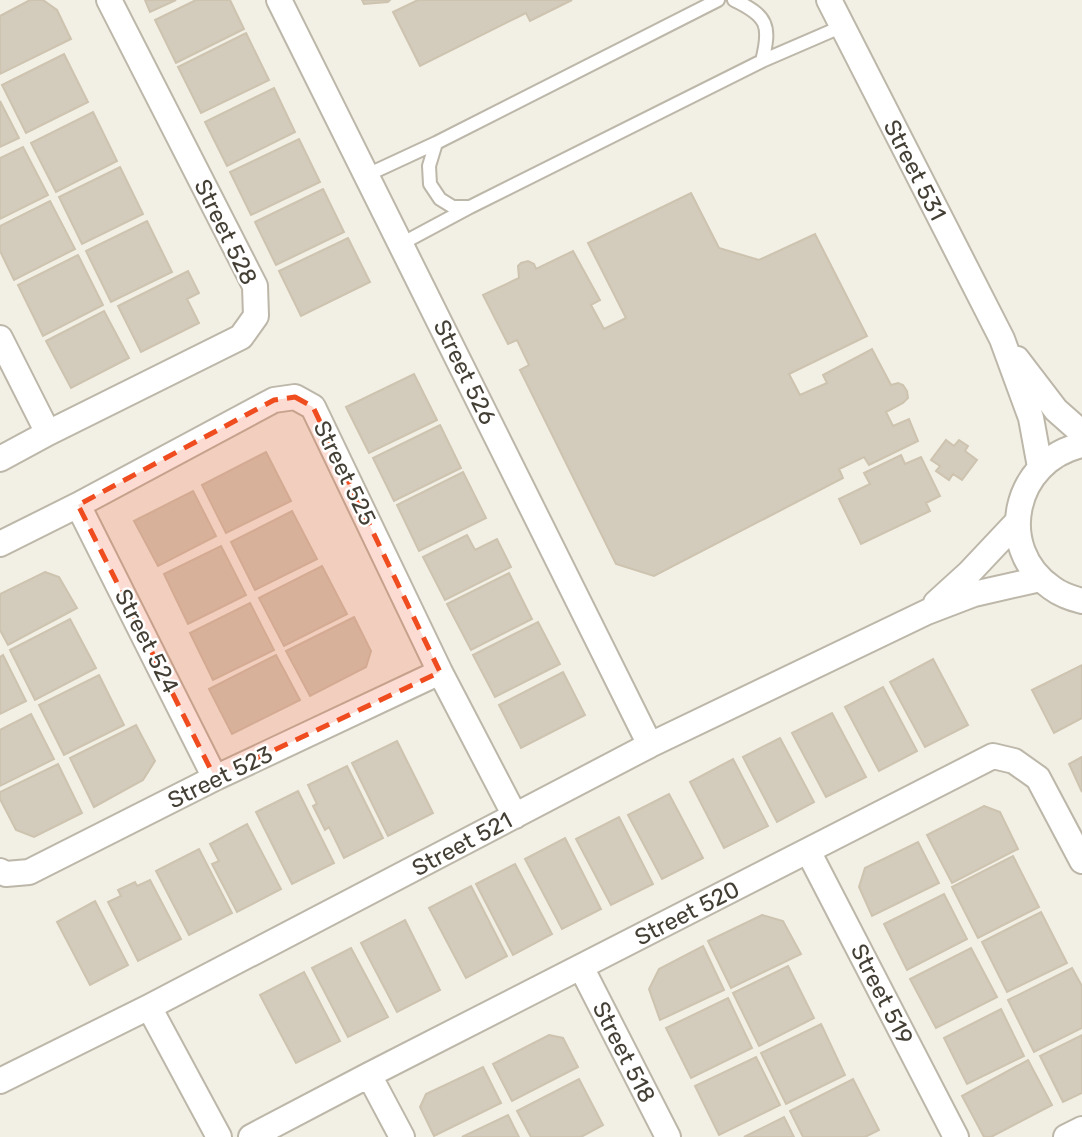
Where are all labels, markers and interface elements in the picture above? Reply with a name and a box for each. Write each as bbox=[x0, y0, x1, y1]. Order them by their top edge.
street label: Street 531 bbox=[878, 115, 952, 225]
street label: Street 528 bbox=[188, 175, 264, 289]
street label: Street 526 bbox=[428, 315, 502, 429]
street label: Street 525 bbox=[308, 416, 382, 530]
street label: Street 524 bbox=[109, 584, 185, 698]
street label: Street 523 bbox=[163, 740, 277, 814]
street label: Street 521 bbox=[407, 806, 517, 882]
street label: Street 520 bbox=[630, 875, 744, 951]
street label: Street 519 bbox=[845, 939, 919, 1049]
street label: Street 518 bbox=[587, 997, 661, 1107]

